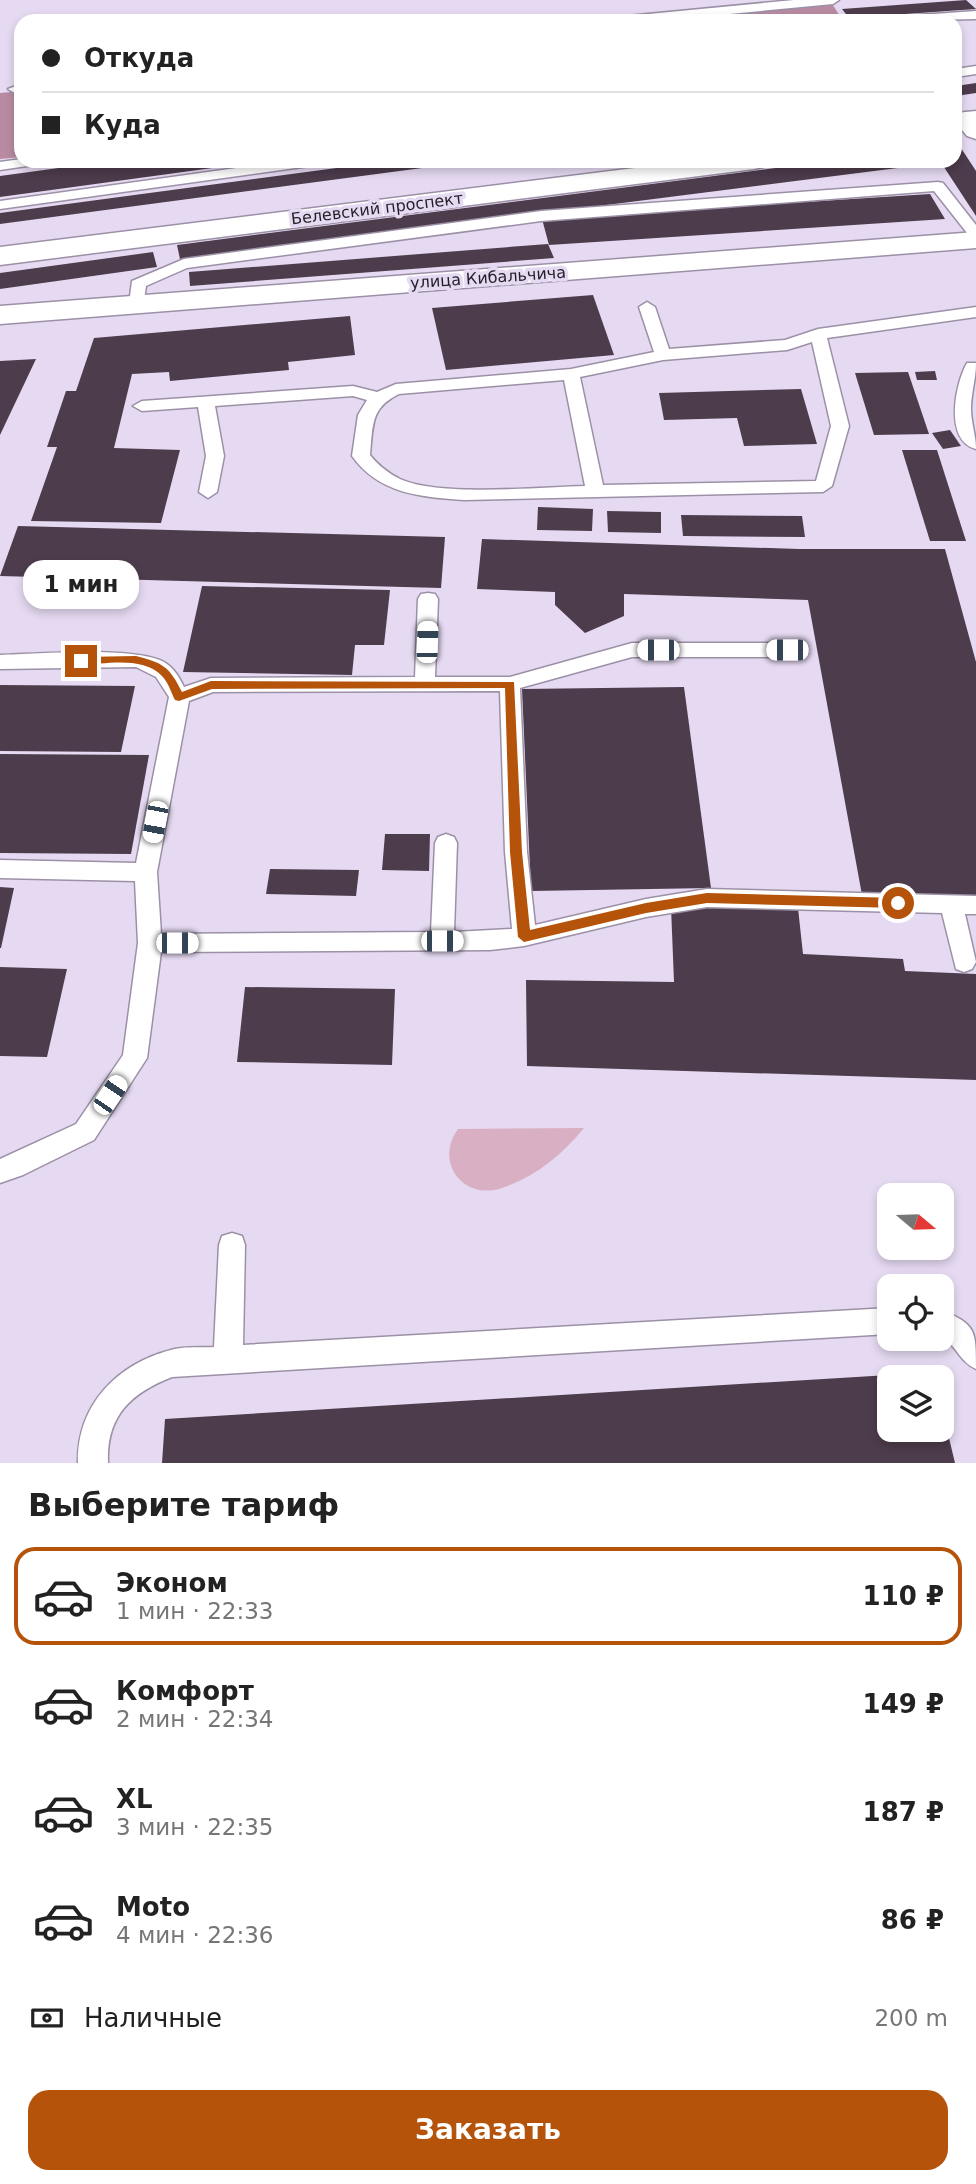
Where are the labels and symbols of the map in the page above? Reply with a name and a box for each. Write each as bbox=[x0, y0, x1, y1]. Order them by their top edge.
street label: Белевский проспект bbox=[290, 189, 464, 228]
street label: улица Кибальчича bbox=[410, 263, 567, 292]
callout: 1 мин bbox=[23, 560, 139, 608]
car bbox=[416, 621, 439, 663]
car bbox=[638, 640, 680, 661]
car bbox=[767, 640, 809, 661]
route end bbox=[65, 645, 97, 677]
car bbox=[141, 799, 170, 845]
route start bbox=[882, 887, 914, 919]
car bbox=[422, 931, 464, 952]
car bbox=[157, 933, 199, 954]
car bbox=[90, 1072, 131, 1118]
north arrow bbox=[877, 1183, 954, 1260]

